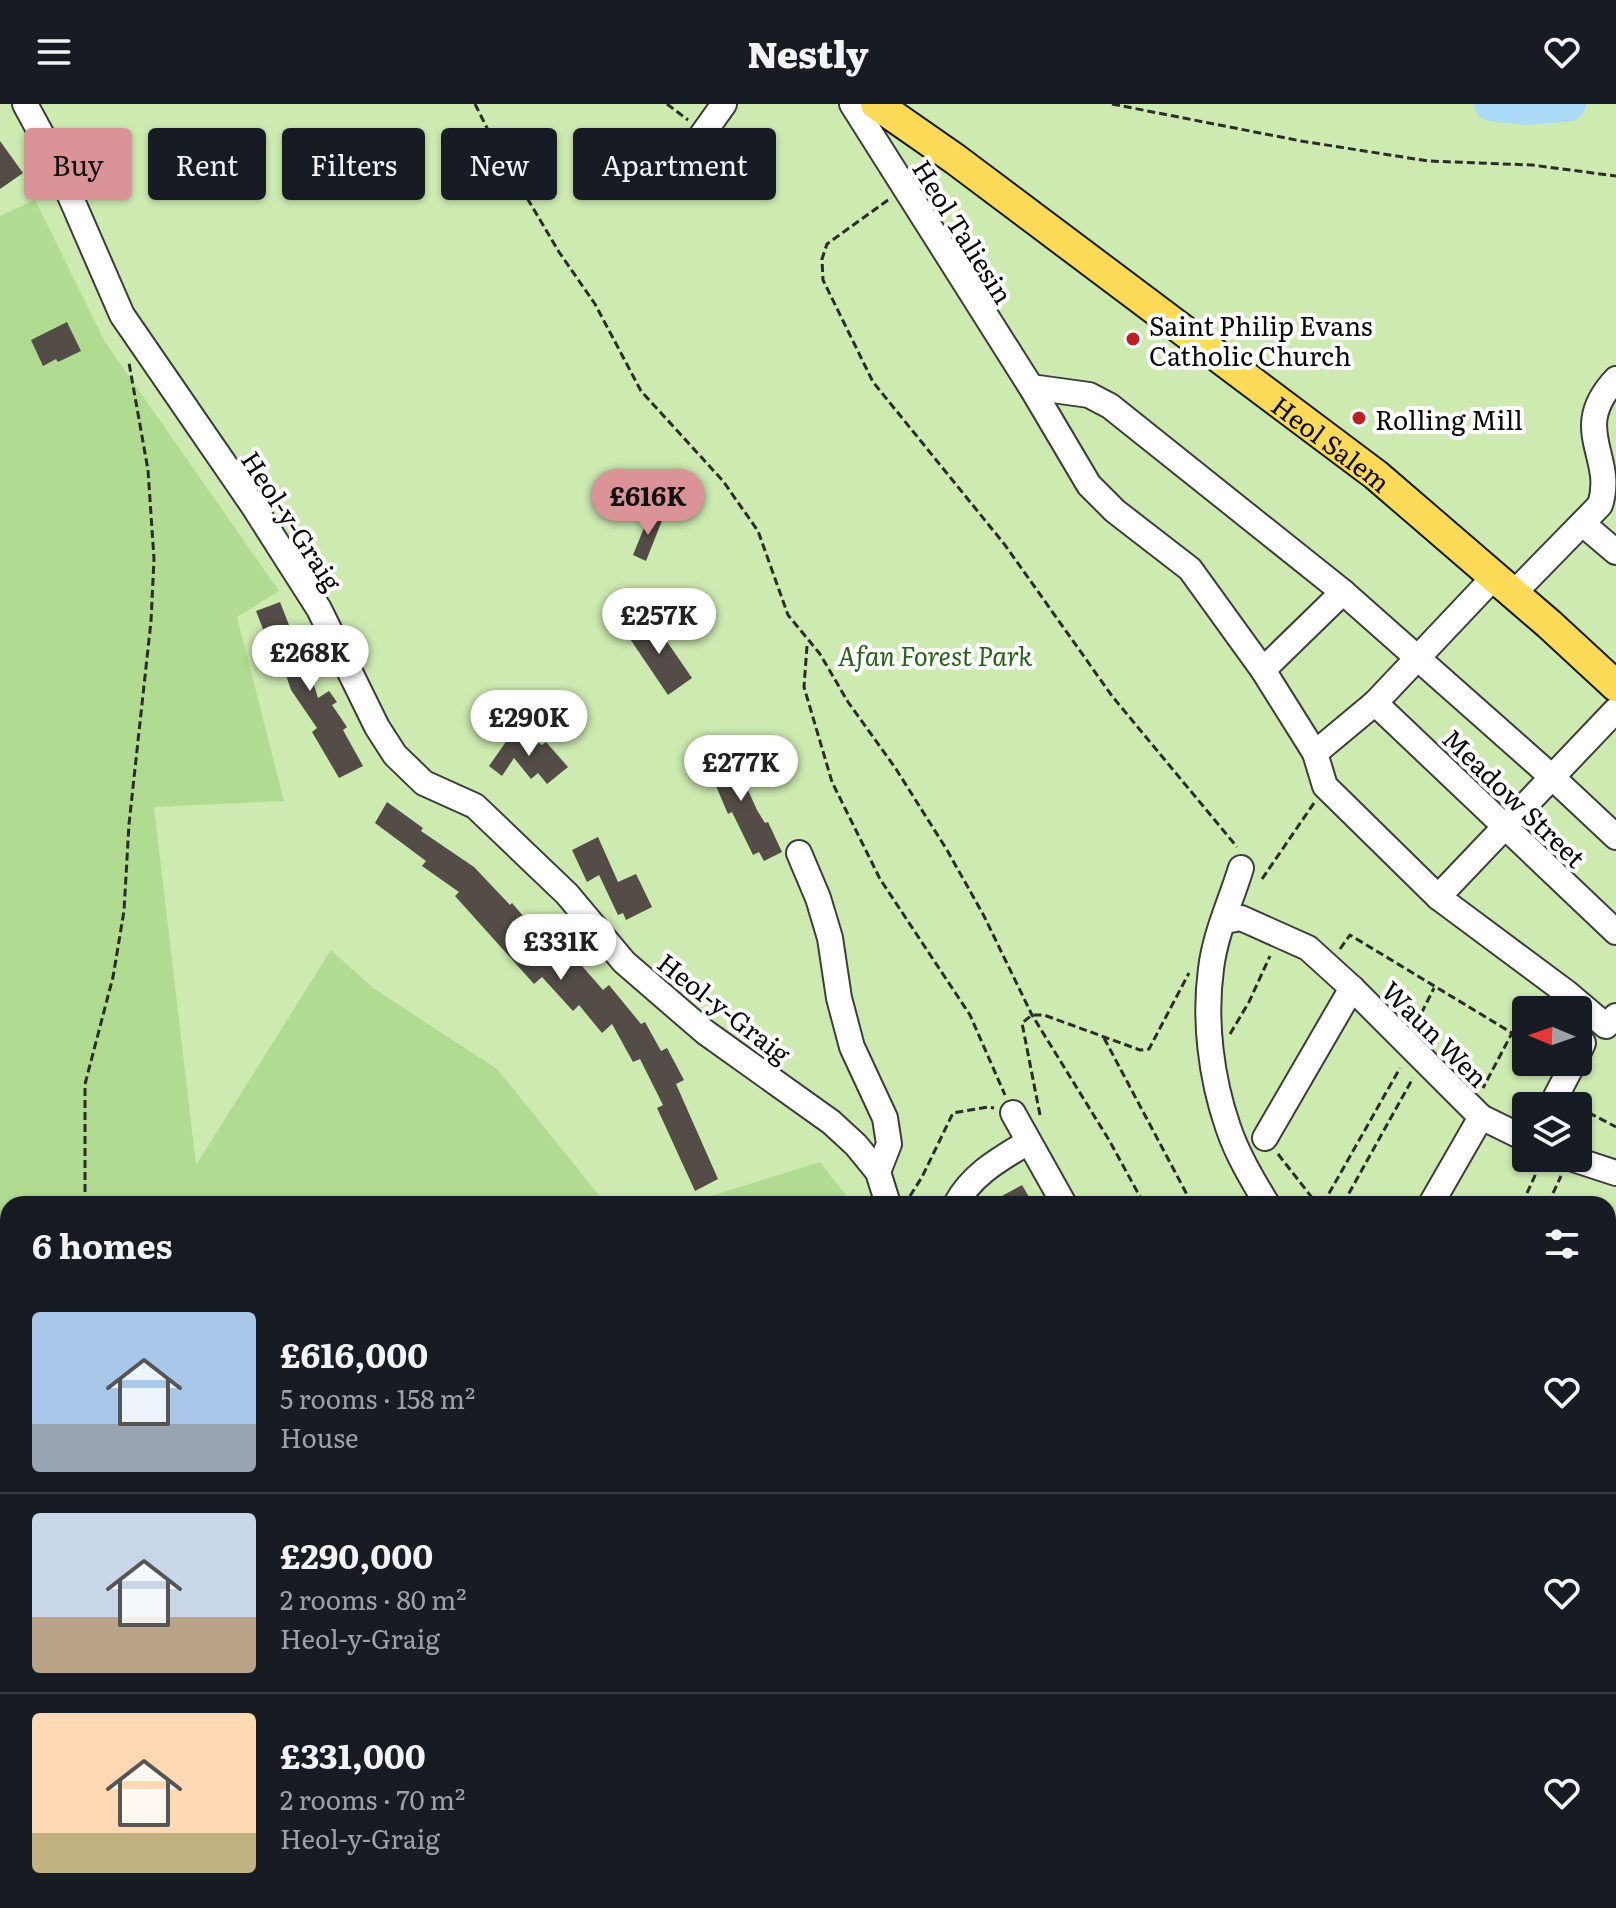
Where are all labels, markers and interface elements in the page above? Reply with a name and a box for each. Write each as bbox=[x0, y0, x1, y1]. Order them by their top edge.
text: Nestly bbox=[748, 26, 868, 79]
icon: menu bbox=[32, 30, 76, 74]
icon: heart bbox=[1540, 30, 1584, 74]
chip: Buy bbox=[24, 128, 132, 200]
chip: Rent bbox=[148, 128, 266, 200]
chip: Filters bbox=[282, 128, 425, 200]
chip: New bbox=[441, 128, 557, 200]
chip: Apartment bbox=[573, 128, 776, 200]
street label: Heol Taliesin bbox=[904, 151, 1024, 311]
place label: Saint Philip Evans Catholic Church bbox=[1149, 305, 1373, 374]
marker: Saint Philip Evans Catholic Church bbox=[1124, 330, 1142, 348]
street label: Heol Salem bbox=[1265, 385, 1400, 500]
place label: Rolling Mill bbox=[1375, 399, 1523, 438]
marker: Rolling Mill bbox=[1350, 409, 1368, 427]
street label: Heol-y-Graig bbox=[233, 442, 353, 598]
pin: £616K bbox=[592, 469, 704, 537]
text: £616K bbox=[609, 475, 687, 514]
pin: £257K bbox=[603, 588, 715, 656]
text: £257K bbox=[620, 594, 698, 633]
pin: £268K bbox=[254, 625, 366, 693]
text: £268K bbox=[270, 631, 350, 670]
park label: Afan Forest Park bbox=[838, 635, 1033, 674]
pin: £290K bbox=[473, 690, 585, 758]
text: £290K bbox=[488, 696, 570, 735]
street label: Meadow Street bbox=[1435, 719, 1596, 876]
pin: £277K bbox=[685, 735, 797, 803]
text: £277K bbox=[702, 741, 780, 780]
pin: £331K bbox=[505, 914, 617, 982]
text: £331K bbox=[523, 920, 599, 959]
street label: Heol-y-Graig bbox=[650, 942, 800, 1072]
street label: Waun Wen bbox=[1374, 971, 1498, 1095]
north arrow bbox=[1512, 996, 1592, 1076]
map controls bbox=[1512, 996, 1592, 1172]
button: layers bbox=[1512, 1092, 1592, 1172]
text: 6 homes bbox=[32, 1219, 172, 1269]
icon: filters bbox=[1540, 1222, 1584, 1266]
text: £616,000 bbox=[280, 1328, 428, 1378]
icon: home bbox=[96, 1344, 192, 1440]
icon: heart bbox=[1540, 1370, 1584, 1414]
text: 5 rooms · 158 m² bbox=[280, 1378, 475, 1417]
text: House bbox=[280, 1417, 358, 1456]
text: £290,000 bbox=[280, 1529, 433, 1579]
icon: home bbox=[96, 1545, 192, 1641]
icon: heart bbox=[1540, 1571, 1584, 1615]
text: 2 rooms · 80 m² bbox=[280, 1579, 467, 1618]
text: Heol-y-Graig bbox=[280, 1618, 440, 1657]
text: £331,000 bbox=[280, 1729, 426, 1779]
icon: home bbox=[96, 1745, 192, 1841]
icon: heart bbox=[1540, 1771, 1584, 1815]
text: 2 rooms · 70 m² bbox=[280, 1779, 465, 1818]
text: Heol-y-Graig bbox=[280, 1818, 440, 1857]

